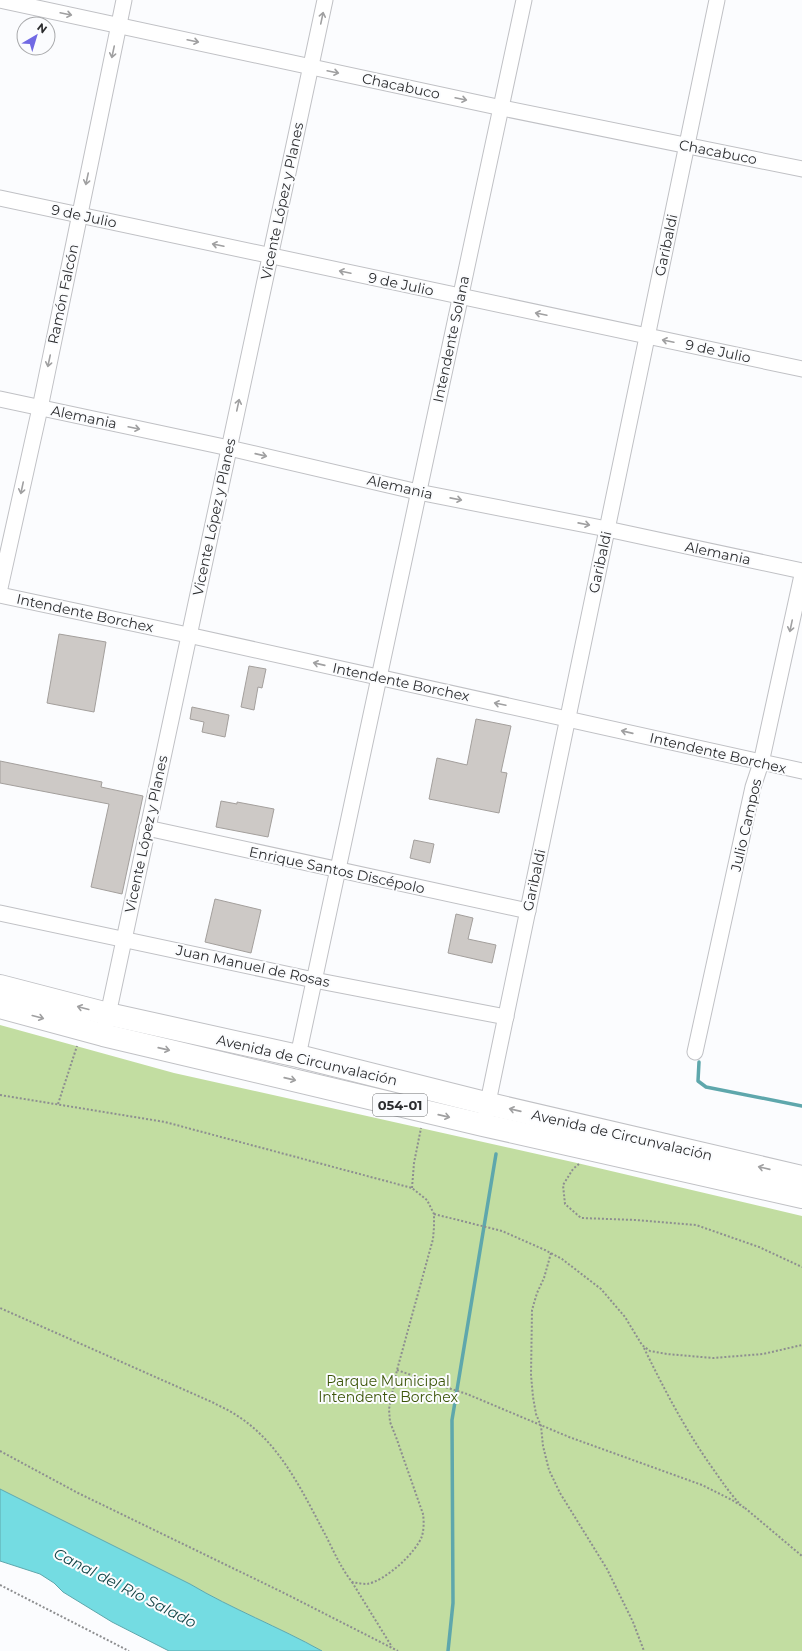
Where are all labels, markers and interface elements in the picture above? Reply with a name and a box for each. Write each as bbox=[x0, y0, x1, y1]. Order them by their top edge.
one-way arrow bbox=[59, 11, 72, 19]
one-way arrow bbox=[318, 12, 326, 25]
north arrow bbox=[16, 16, 56, 56]
text: N bbox=[34, 20, 50, 36]
one-way arrow bbox=[186, 38, 199, 46]
one-way arrow bbox=[109, 45, 117, 58]
one-way arrow bbox=[327, 68, 340, 76]
street label: Chacabuco bbox=[360, 69, 442, 103]
one-way arrow bbox=[454, 95, 467, 103]
street label: Vicente López y Planes bbox=[257, 121, 307, 281]
street label: Chacabuco bbox=[677, 136, 759, 168]
one-way arrow bbox=[83, 172, 91, 185]
street label: 9 de Julio bbox=[50, 200, 119, 232]
street label: Garibaldi bbox=[651, 212, 681, 278]
one-way arrow bbox=[212, 240, 225, 248]
street label: Ramón Falcón bbox=[44, 242, 82, 346]
one-way arrow bbox=[339, 267, 352, 275]
street label: 9 de Julio bbox=[367, 268, 436, 300]
street label: Intendente Solana bbox=[429, 274, 473, 404]
one-way arrow bbox=[535, 309, 548, 317]
street label: 9 de Julio bbox=[684, 335, 753, 367]
one-way arrow bbox=[662, 336, 675, 344]
one-way arrow bbox=[45, 355, 53, 368]
one-way arrow bbox=[234, 399, 242, 412]
street label: Alemania bbox=[49, 401, 119, 433]
one-way arrow bbox=[127, 424, 140, 432]
street label: Vicente López y Planes bbox=[189, 437, 239, 597]
one-way arrow bbox=[254, 452, 267, 460]
street label: Alemania bbox=[365, 471, 435, 503]
one-way arrow bbox=[17, 482, 25, 495]
one-way arrow bbox=[449, 496, 462, 504]
one-way arrow bbox=[577, 521, 590, 529]
street label: Garibaldi bbox=[585, 529, 615, 595]
street label: Alemania bbox=[683, 537, 753, 569]
street label: Intendente Borchex bbox=[15, 590, 156, 636]
one-way arrow bbox=[786, 619, 794, 632]
street label: Intendente Borchex bbox=[331, 659, 472, 705]
one-way arrow bbox=[313, 660, 326, 668]
one-way arrow bbox=[494, 700, 507, 708]
one-way arrow bbox=[621, 728, 634, 736]
street label: Intendente Borchex bbox=[648, 729, 789, 778]
street label: Vicente López y Planes bbox=[121, 754, 171, 914]
street label: Julio Campos bbox=[726, 777, 765, 874]
street label: Enrique Santos Discépolo bbox=[247, 843, 427, 897]
street label: Garibaldi bbox=[519, 847, 549, 913]
street label: Juan Manuel de Rosas bbox=[174, 941, 332, 991]
one-way arrow bbox=[77, 1003, 90, 1011]
one-way arrow bbox=[31, 1014, 44, 1022]
street label: Avenida de Circunvalación bbox=[215, 1030, 399, 1090]
one-way arrow bbox=[157, 1046, 170, 1054]
one-way arrow bbox=[283, 1076, 296, 1084]
road number: 054-01 bbox=[373, 1094, 427, 1116]
street label: Avenida de Circunvalación bbox=[530, 1105, 714, 1165]
one-way arrow bbox=[508, 1106, 521, 1114]
one-way arrow bbox=[437, 1112, 450, 1120]
one-way arrow bbox=[758, 1164, 771, 1171]
park label: Parque Municipal Intendente Borchex bbox=[318, 1372, 458, 1406]
water label: Canal del Río Salado bbox=[51, 1543, 200, 1632]

